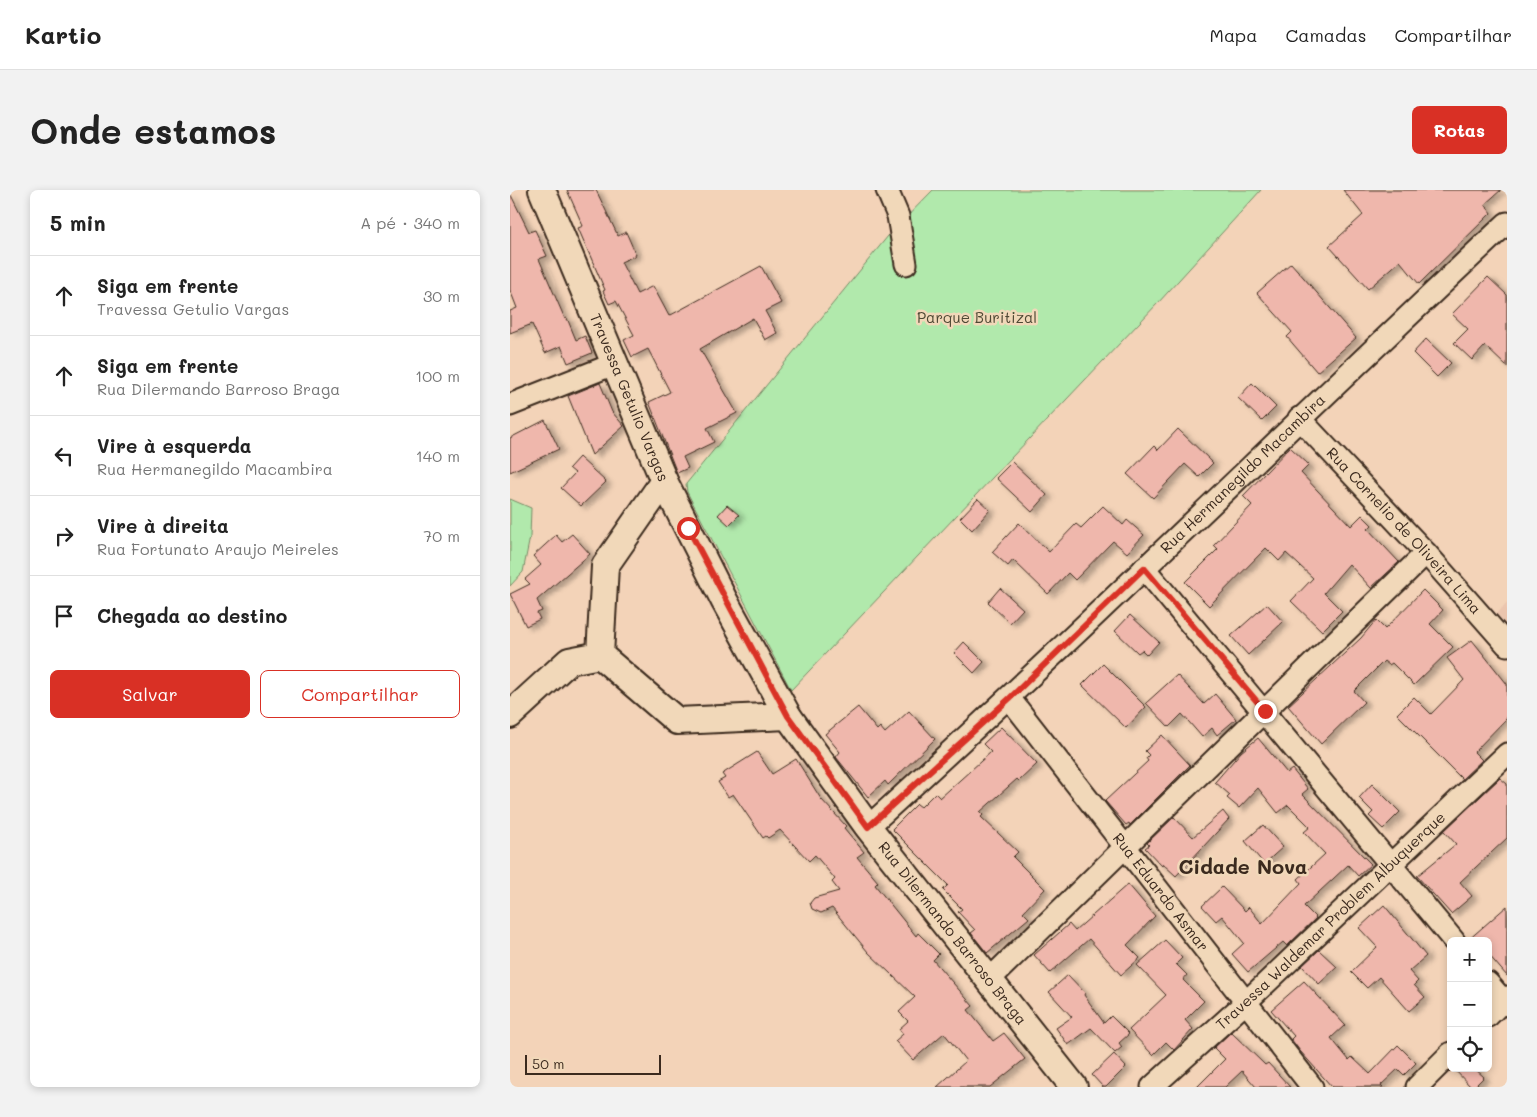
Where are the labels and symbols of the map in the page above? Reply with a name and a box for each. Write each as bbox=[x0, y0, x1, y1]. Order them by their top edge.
park label: Parque Buritizal bbox=[917, 307, 1037, 327]
street label: Travessa Getulio Vargas bbox=[586, 310, 674, 484]
street label: Rua Hermanegildo Macambira bbox=[1155, 390, 1329, 557]
street label: Rua Cornelio de Oliveira Lima bbox=[1323, 442, 1486, 618]
route start bbox=[677, 517, 700, 540]
route end bbox=[1254, 700, 1277, 723]
street label: Travessa Waldemar Problem Albuquerque bbox=[1211, 807, 1449, 1034]
street label: Rua Eduardo Asmar bbox=[1109, 828, 1214, 955]
street label: Rua Dilermando Barroso Braga bbox=[874, 837, 1032, 1029]
district label: Cidade Nova bbox=[1179, 853, 1307, 879]
scale bar bbox=[525, 1052, 661, 1075]

